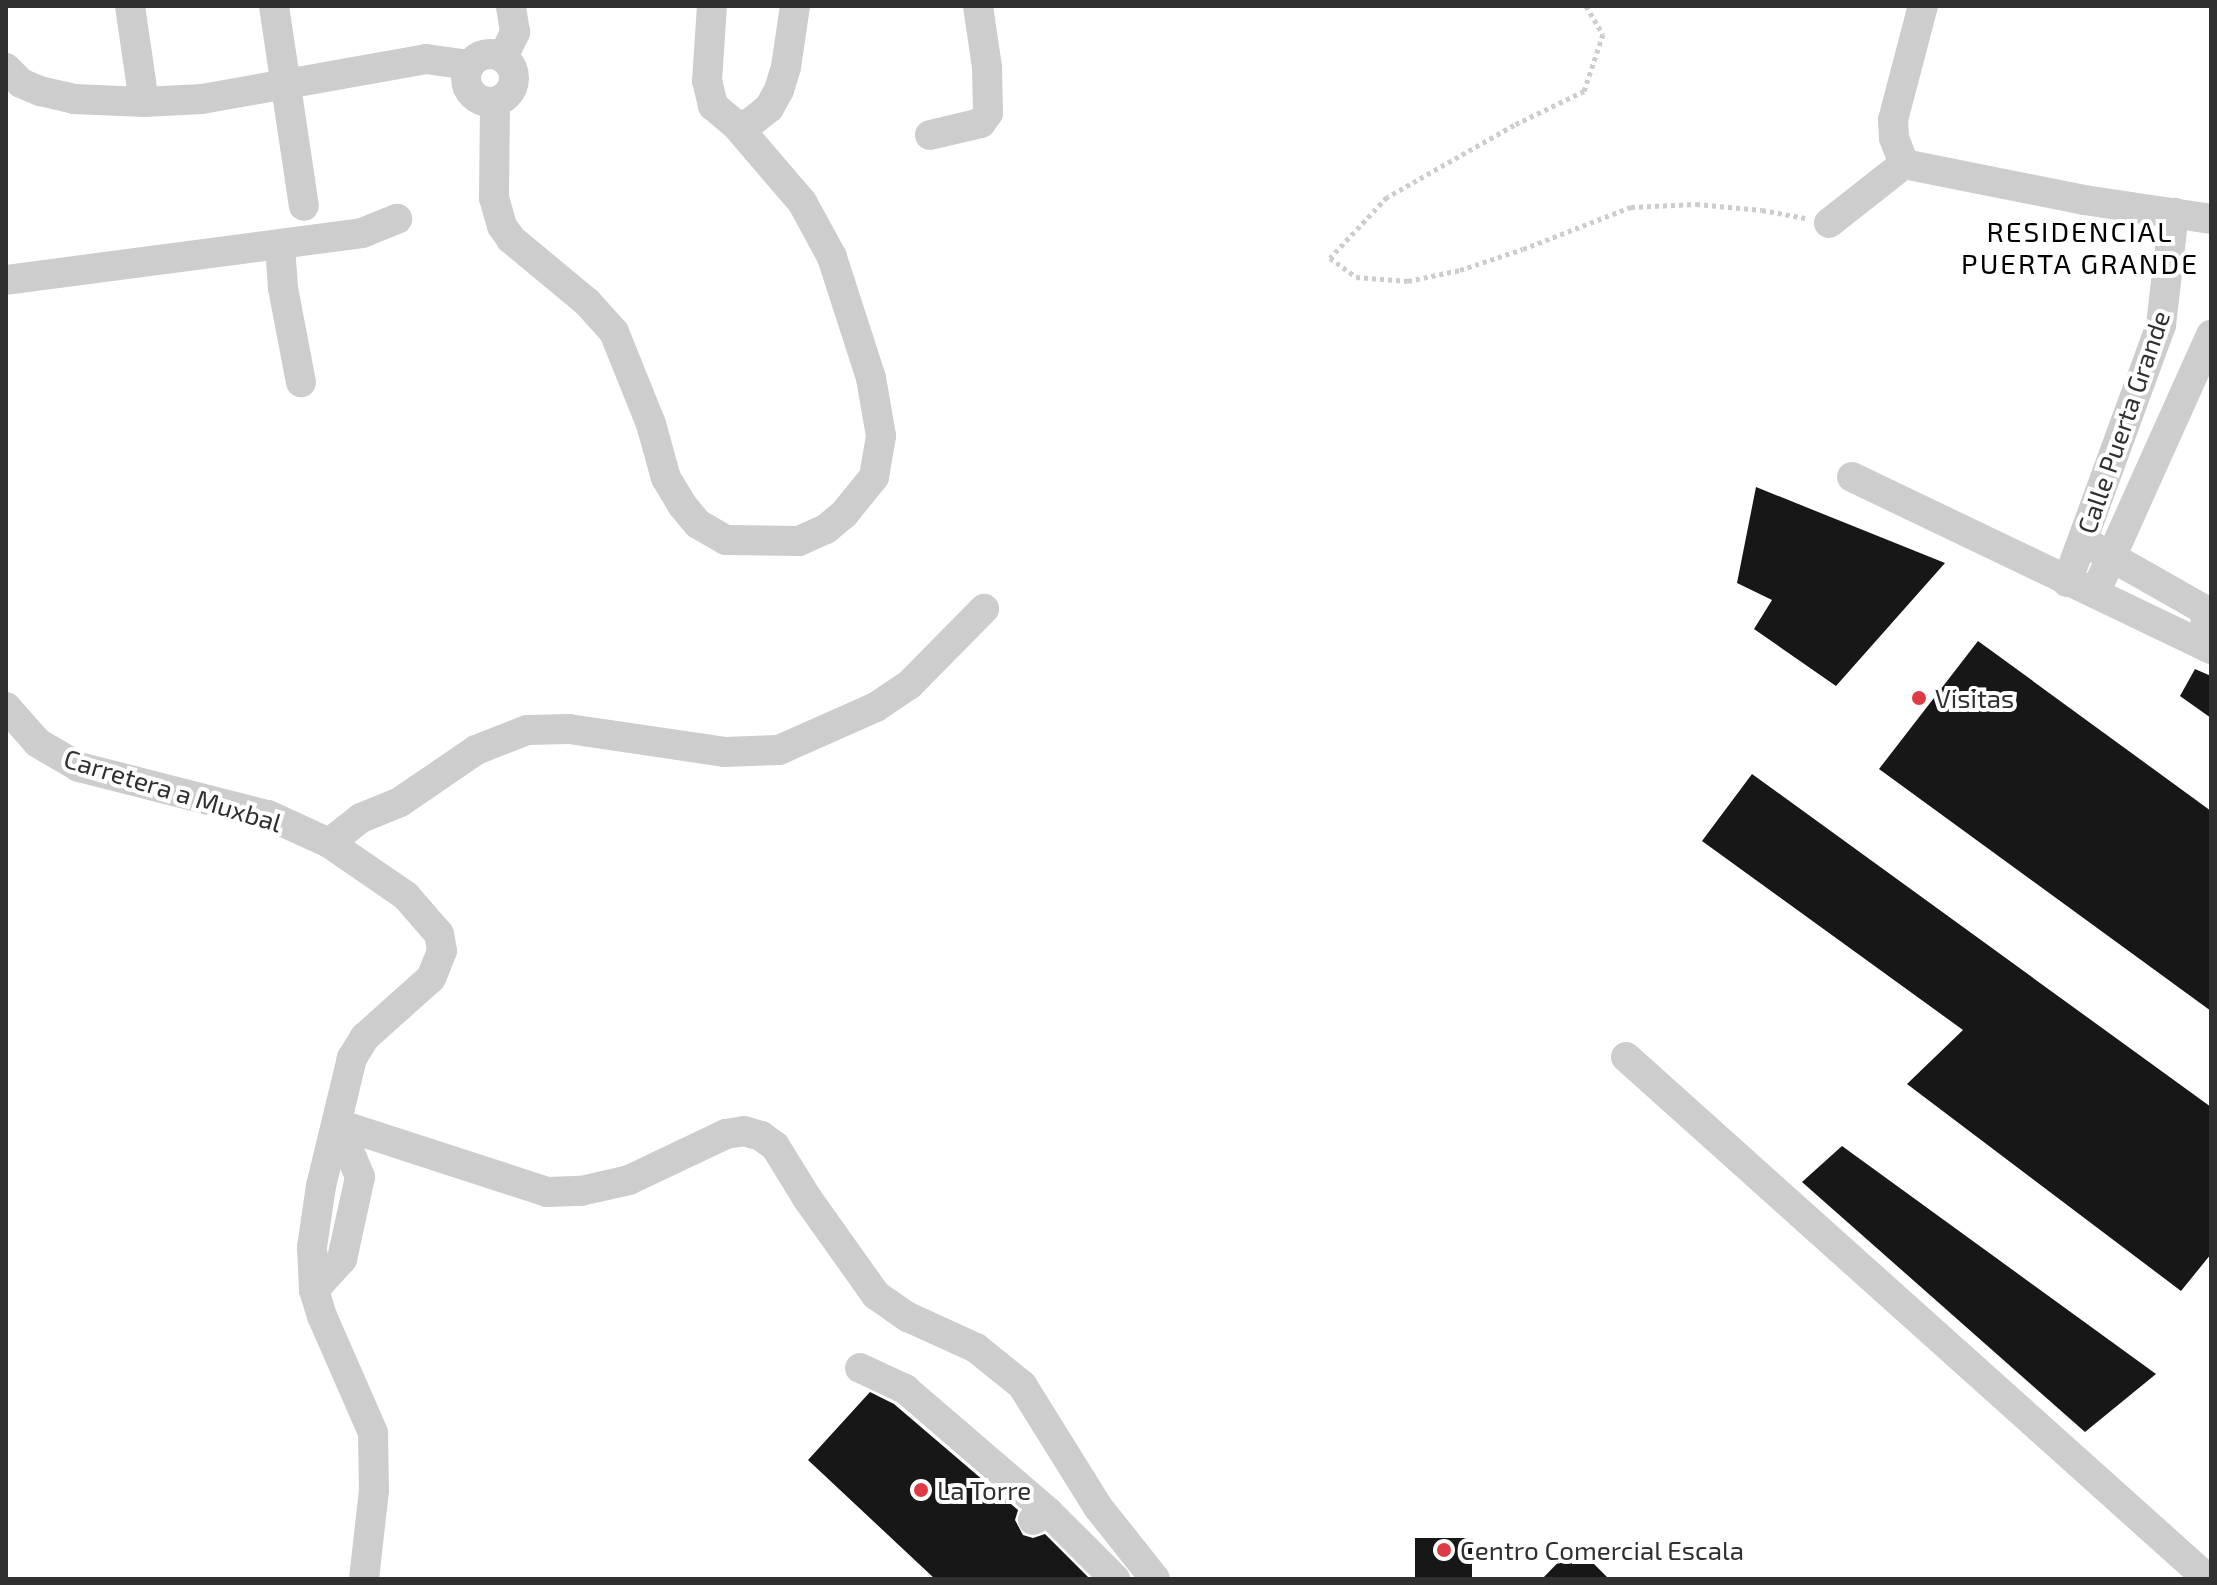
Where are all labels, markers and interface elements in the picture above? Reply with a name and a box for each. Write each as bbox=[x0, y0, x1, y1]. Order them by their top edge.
district label: RESIDENCIAL PUERTA GRANDE bbox=[1961, 214, 2199, 280]
street label: Calle Puerta Grande bbox=[2070, 306, 2176, 538]
place label: Visitas bbox=[1935, 682, 2014, 714]
marker: Visitas bbox=[1910, 689, 1928, 707]
street label: Carretera a Muxbal bbox=[60, 742, 286, 838]
place label: La Torre bbox=[937, 1474, 1032, 1506]
marker: La Torre bbox=[912, 1481, 930, 1499]
place label: Centro Comercial Escala bbox=[1460, 1534, 1745, 1566]
marker: Centro Comercial Escala bbox=[1435, 1541, 1453, 1559]

